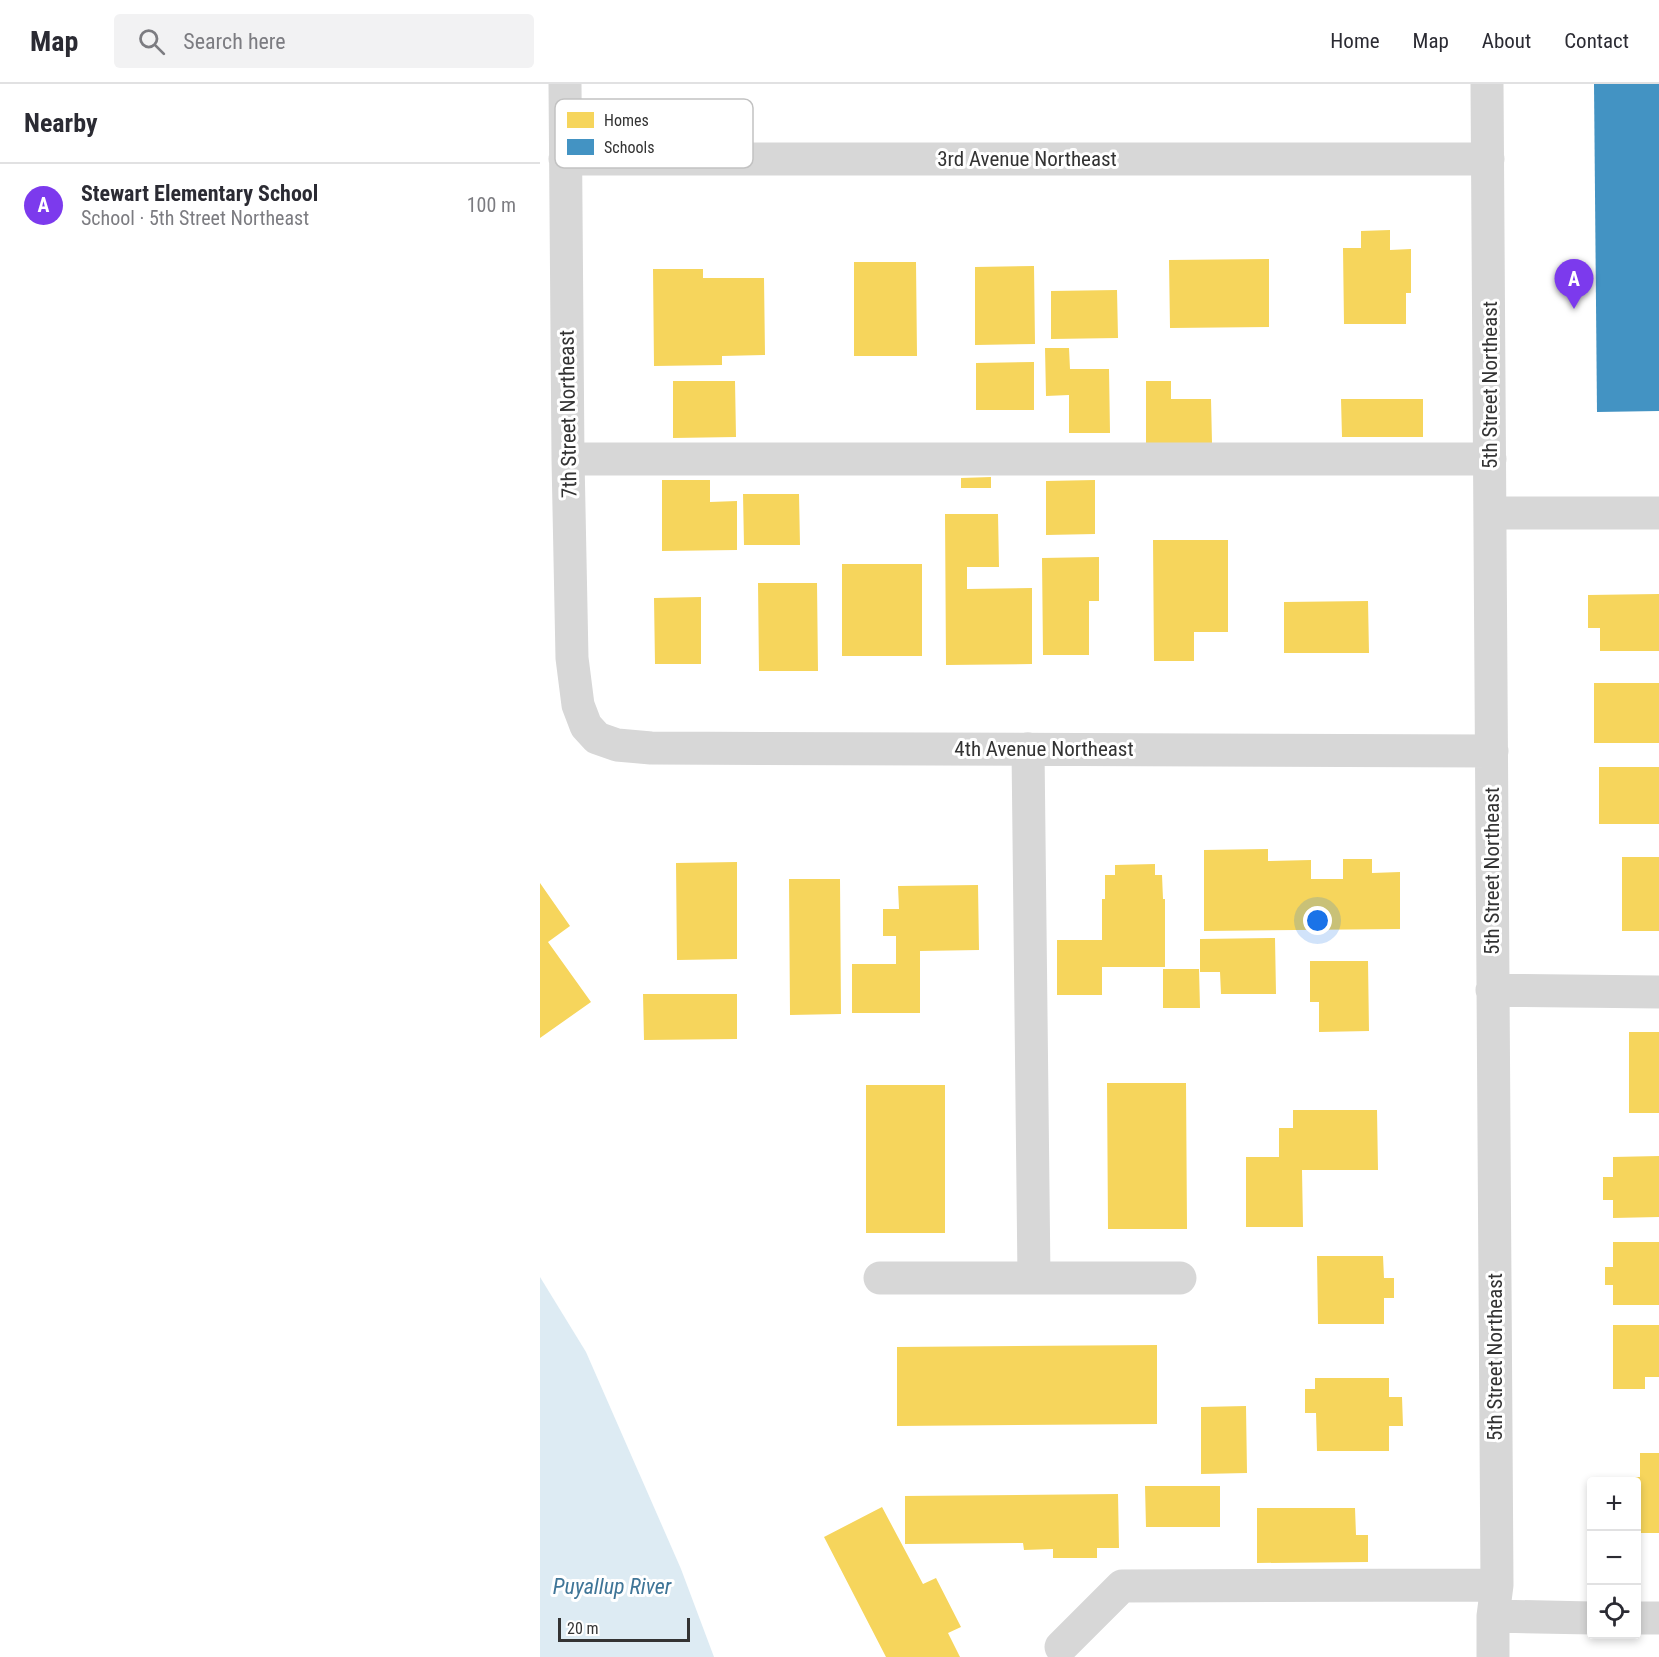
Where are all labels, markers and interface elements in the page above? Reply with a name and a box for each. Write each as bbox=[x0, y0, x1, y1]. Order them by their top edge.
search box bbox=[114, 14, 534, 68]
text: Map bbox=[30, 25, 78, 58]
icon: search bbox=[135, 25, 168, 58]
text: Search here bbox=[183, 29, 286, 54]
text: Home bbox=[1330, 29, 1380, 53]
text: Map bbox=[1413, 29, 1449, 53]
text: About bbox=[1482, 29, 1531, 53]
text: Contact bbox=[1564, 29, 1629, 53]
legend bbox=[555, 99, 753, 168]
text: Nearby bbox=[24, 108, 98, 138]
text: Homes bbox=[604, 111, 649, 130]
text: Schools bbox=[604, 138, 654, 157]
street label: 3rd Avenue Northeast bbox=[937, 147, 1117, 171]
text: Stewart Elementary School bbox=[81, 181, 318, 206]
text: A bbox=[38, 193, 49, 217]
text: 100 m bbox=[467, 193, 516, 217]
text: School · 5th Street Northeast bbox=[81, 206, 309, 230]
pin: A bbox=[1554, 260, 1594, 309]
street label: 5th Street Northeast bbox=[1478, 301, 1502, 469]
street label: 7th Street Northeast bbox=[555, 330, 581, 498]
street label: 4th Avenue Northeast bbox=[954, 737, 1134, 761]
street label: 5th Street Northeast bbox=[1480, 787, 1504, 955]
your location bbox=[1303, 906, 1332, 935]
street label: 5th Street Northeast bbox=[1483, 1273, 1507, 1441]
map controls bbox=[1587, 1477, 1641, 1639]
button: + bbox=[1587, 1477, 1641, 1531]
button: − bbox=[1587, 1531, 1641, 1585]
water label: Puyallup River bbox=[553, 1574, 672, 1599]
button: locate bbox=[1587, 1585, 1641, 1639]
scale bar bbox=[558, 1615, 690, 1642]
text: 20 m bbox=[567, 1619, 599, 1638]

